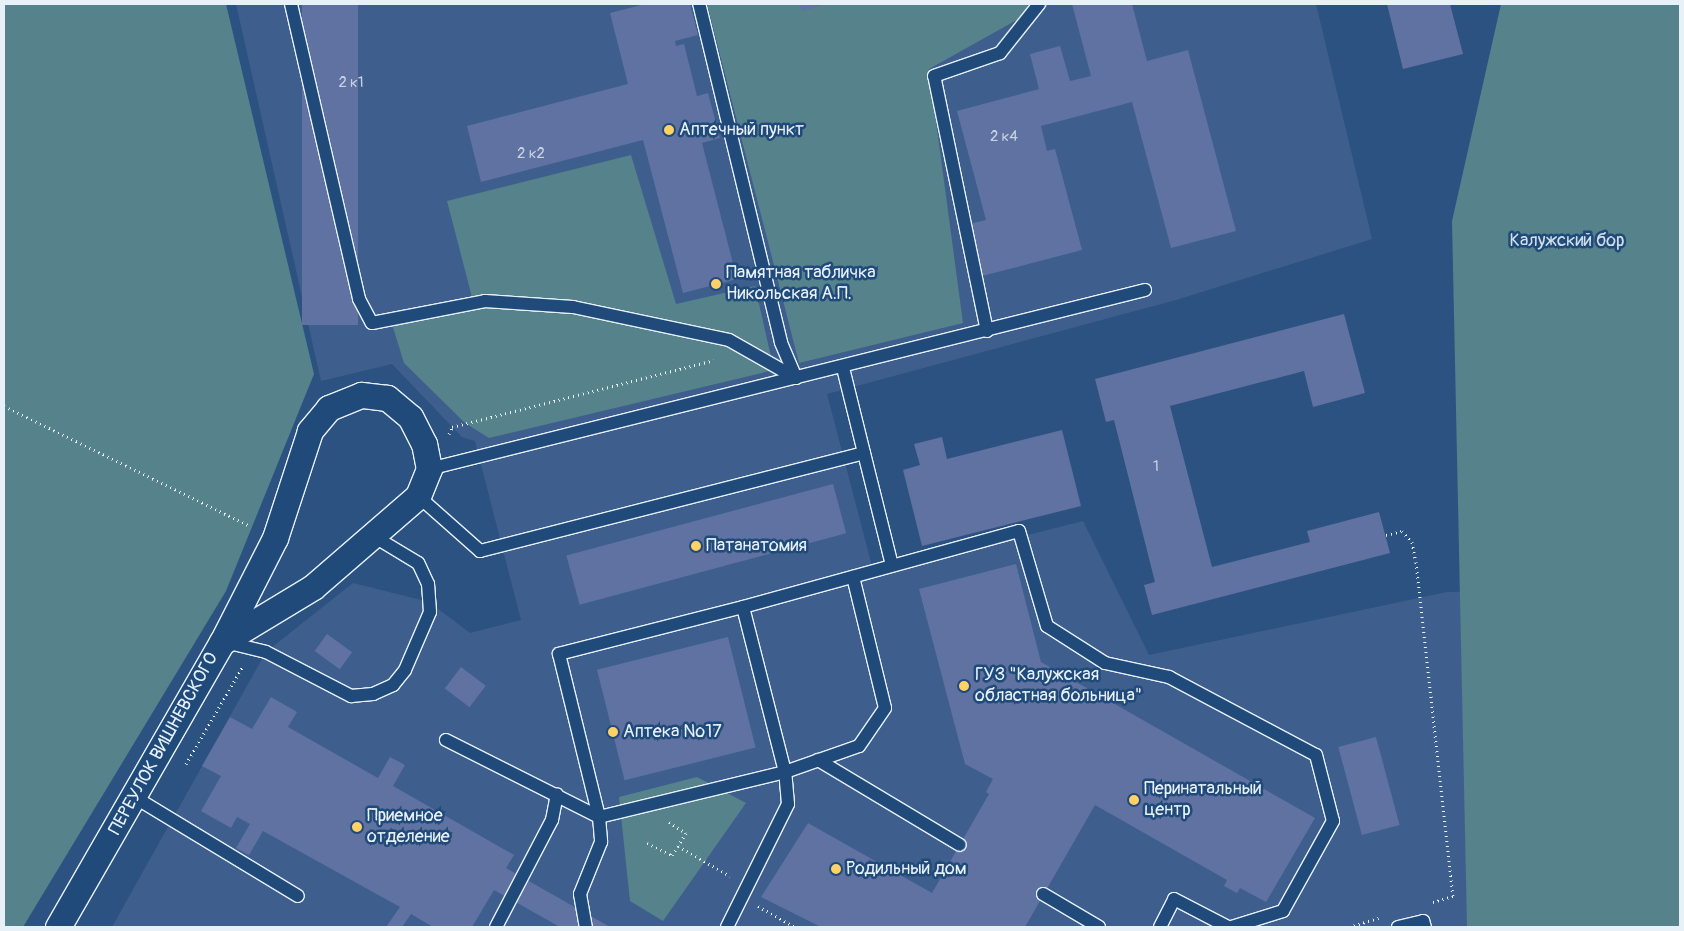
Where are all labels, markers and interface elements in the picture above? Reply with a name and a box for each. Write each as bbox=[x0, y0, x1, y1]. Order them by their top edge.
house number: 2 к1 bbox=[338, 74, 364, 92]
place label: Аптечный пункт bbox=[679, 119, 804, 141]
marker: Аптечный пункт bbox=[663, 124, 675, 136]
house number: 2 к4 bbox=[990, 128, 1018, 146]
house number: 2 к2 bbox=[517, 145, 545, 163]
park label: Калужский бор bbox=[1510, 230, 1624, 252]
place label: Памятная табличка Никольская А.П. bbox=[726, 263, 876, 306]
marker: Памятная табличка Никольская А.П. bbox=[710, 278, 722, 290]
house number: 1 bbox=[1153, 458, 1159, 476]
place label: Патанатомия bbox=[706, 535, 807, 557]
marker: Патанатомия bbox=[690, 540, 702, 552]
street label: ПЕРЕУЛОК ВИШНЕВСКОГО bbox=[105, 649, 223, 839]
place label: ГУЗ "Калужская областная больница" bbox=[975, 665, 1142, 708]
marker: ГУЗ "Калужская областная больница" bbox=[957, 679, 971, 693]
place label: Аптека №17 bbox=[623, 721, 722, 743]
marker: Аптека №17 bbox=[607, 726, 619, 738]
place label: Перинатальный центр bbox=[1144, 779, 1262, 822]
marker: Перинатальный центр bbox=[1128, 794, 1140, 806]
place label: Приемное отделение bbox=[367, 806, 450, 849]
marker: Приемное отделение bbox=[351, 821, 363, 833]
place label: Родильный дом bbox=[846, 858, 967, 880]
marker: Родильный дом bbox=[830, 863, 842, 875]

